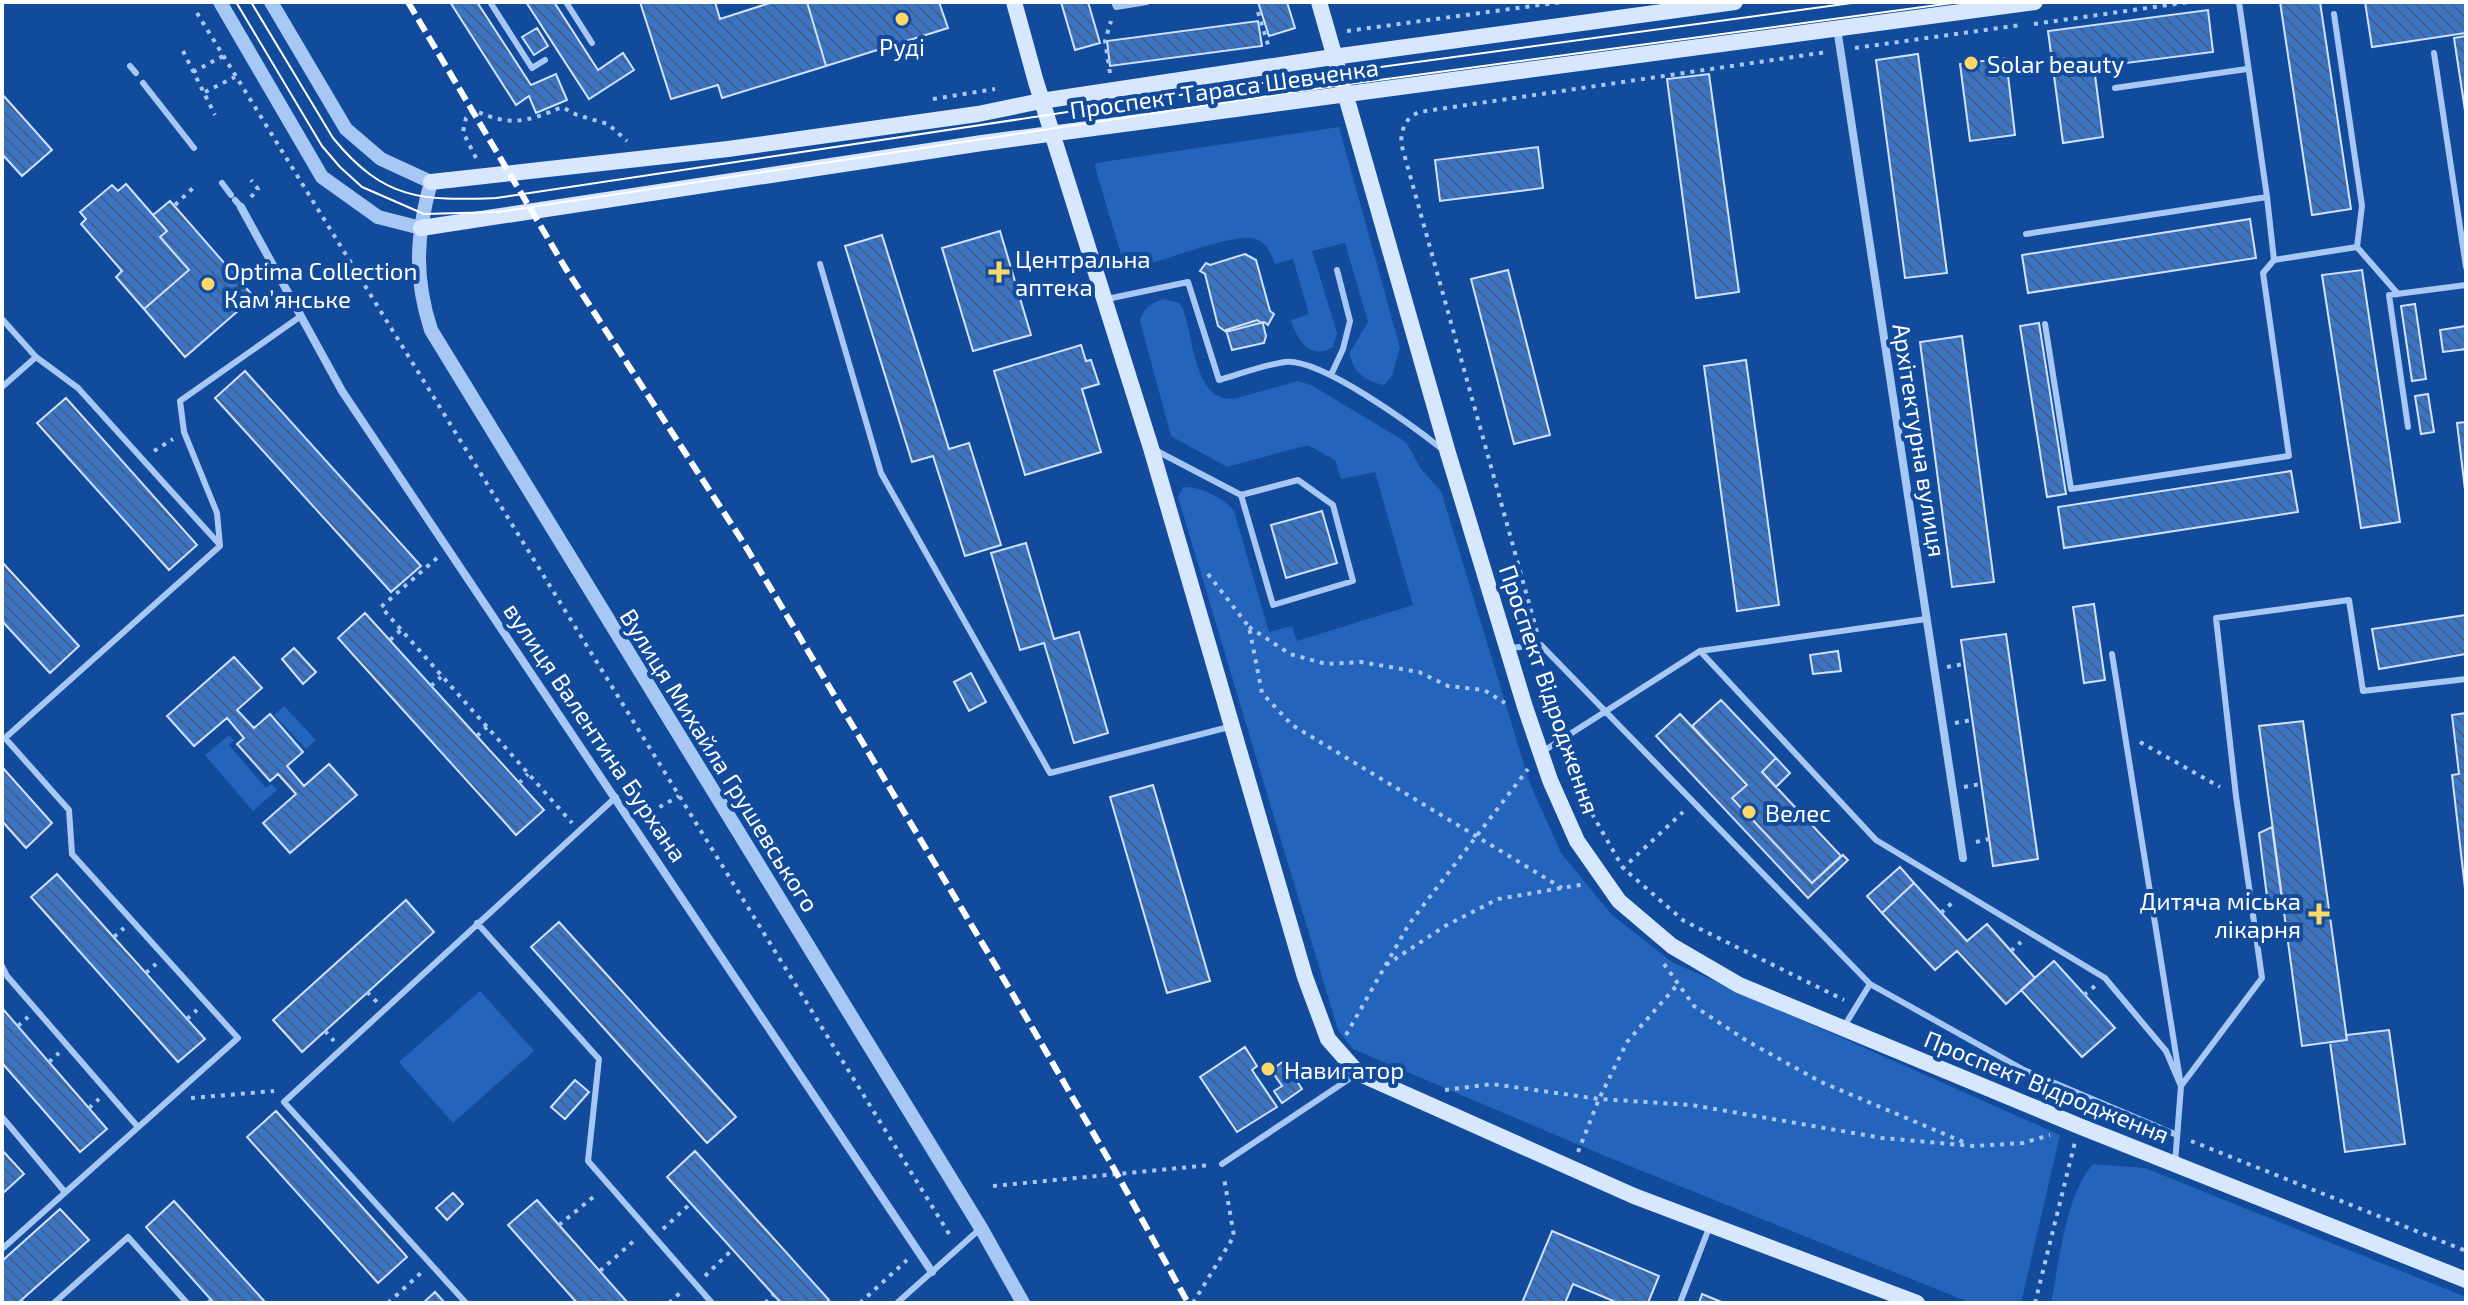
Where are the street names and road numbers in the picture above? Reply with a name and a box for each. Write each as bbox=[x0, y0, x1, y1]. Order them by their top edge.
street label: Проспект Тараса Шевченка bbox=[1068, 52, 1380, 124]
street label: Архітектурна вулиця bbox=[1886, 321, 1953, 559]
street label: Проспект Відродження bbox=[1494, 561, 1606, 817]
street label: вулиця Валентина Бурхана bbox=[497, 597, 694, 868]
street label: Вулиця Михайла Грушевського bbox=[614, 603, 826, 917]
street label: Проспект Відродження bbox=[1920, 1024, 2174, 1148]

